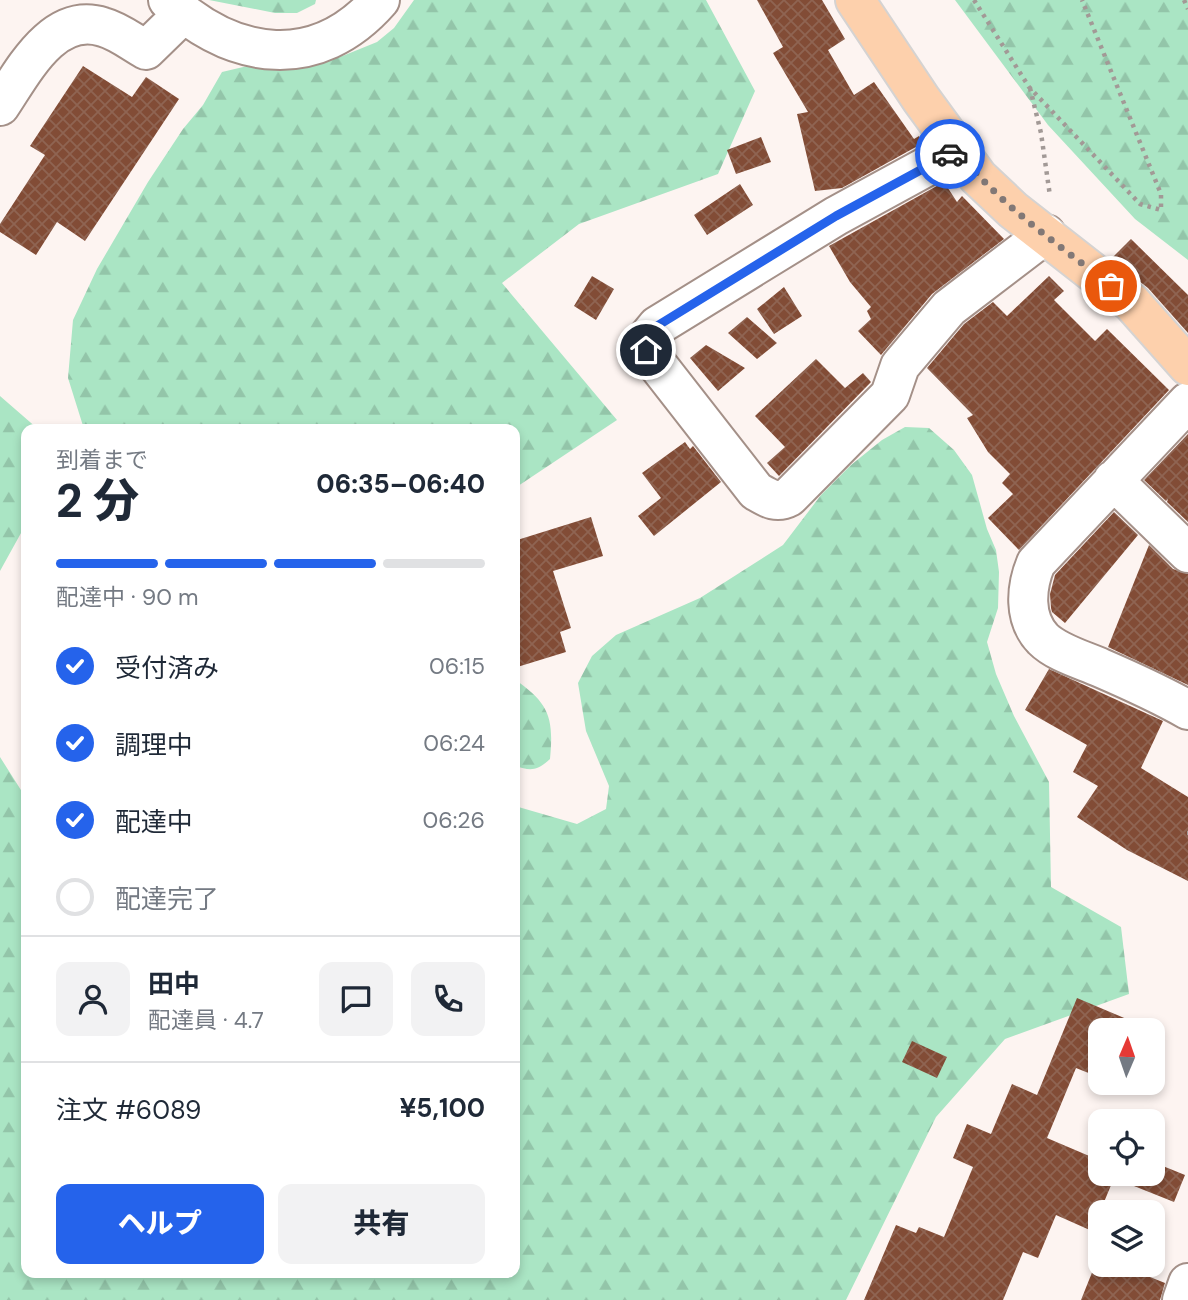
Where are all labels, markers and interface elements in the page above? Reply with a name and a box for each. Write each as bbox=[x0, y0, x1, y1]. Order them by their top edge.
courier bbox=[915, 119, 985, 189]
icon: car bbox=[931, 135, 969, 173]
pin bbox=[1081, 256, 1141, 316]
icon: bag bbox=[1092, 267, 1130, 305]
pin bbox=[616, 320, 676, 380]
icon: home bbox=[627, 331, 665, 369]
text: 到着まで bbox=[56, 445, 148, 475]
text: 06:35–06:40 bbox=[316, 467, 485, 501]
text: 2 分 bbox=[56, 471, 139, 531]
text: 配達中 · 90 m bbox=[56, 582, 199, 612]
icon: check bbox=[56, 647, 94, 685]
text: 受付済み bbox=[115, 651, 219, 685]
text: 06:15 bbox=[429, 651, 485, 681]
icon: check bbox=[56, 724, 94, 762]
text: 調理中 bbox=[115, 728, 193, 762]
text: 06:24 bbox=[423, 728, 485, 758]
icon: check bbox=[56, 801, 94, 839]
text: 配達中 bbox=[115, 805, 193, 839]
text: 06:26 bbox=[422, 805, 485, 835]
text: 配達完了 bbox=[115, 882, 219, 916]
button: person bbox=[56, 962, 130, 1036]
button: chat bbox=[319, 962, 393, 1036]
button: phone bbox=[411, 962, 485, 1036]
text: 田中 bbox=[148, 967, 200, 1001]
text: 配達員 · 4.7 bbox=[148, 1005, 264, 1035]
north arrow bbox=[1088, 1018, 1166, 1096]
map controls bbox=[1088, 1018, 1165, 1277]
text: ¥5,100 bbox=[399, 1091, 485, 1125]
text: 注文 #6089 bbox=[56, 1093, 201, 1127]
button: locate bbox=[1088, 1109, 1165, 1186]
button: ヘルプ bbox=[56, 1184, 264, 1264]
button: 共有 bbox=[278, 1184, 485, 1264]
button: layers bbox=[1088, 1200, 1165, 1277]

